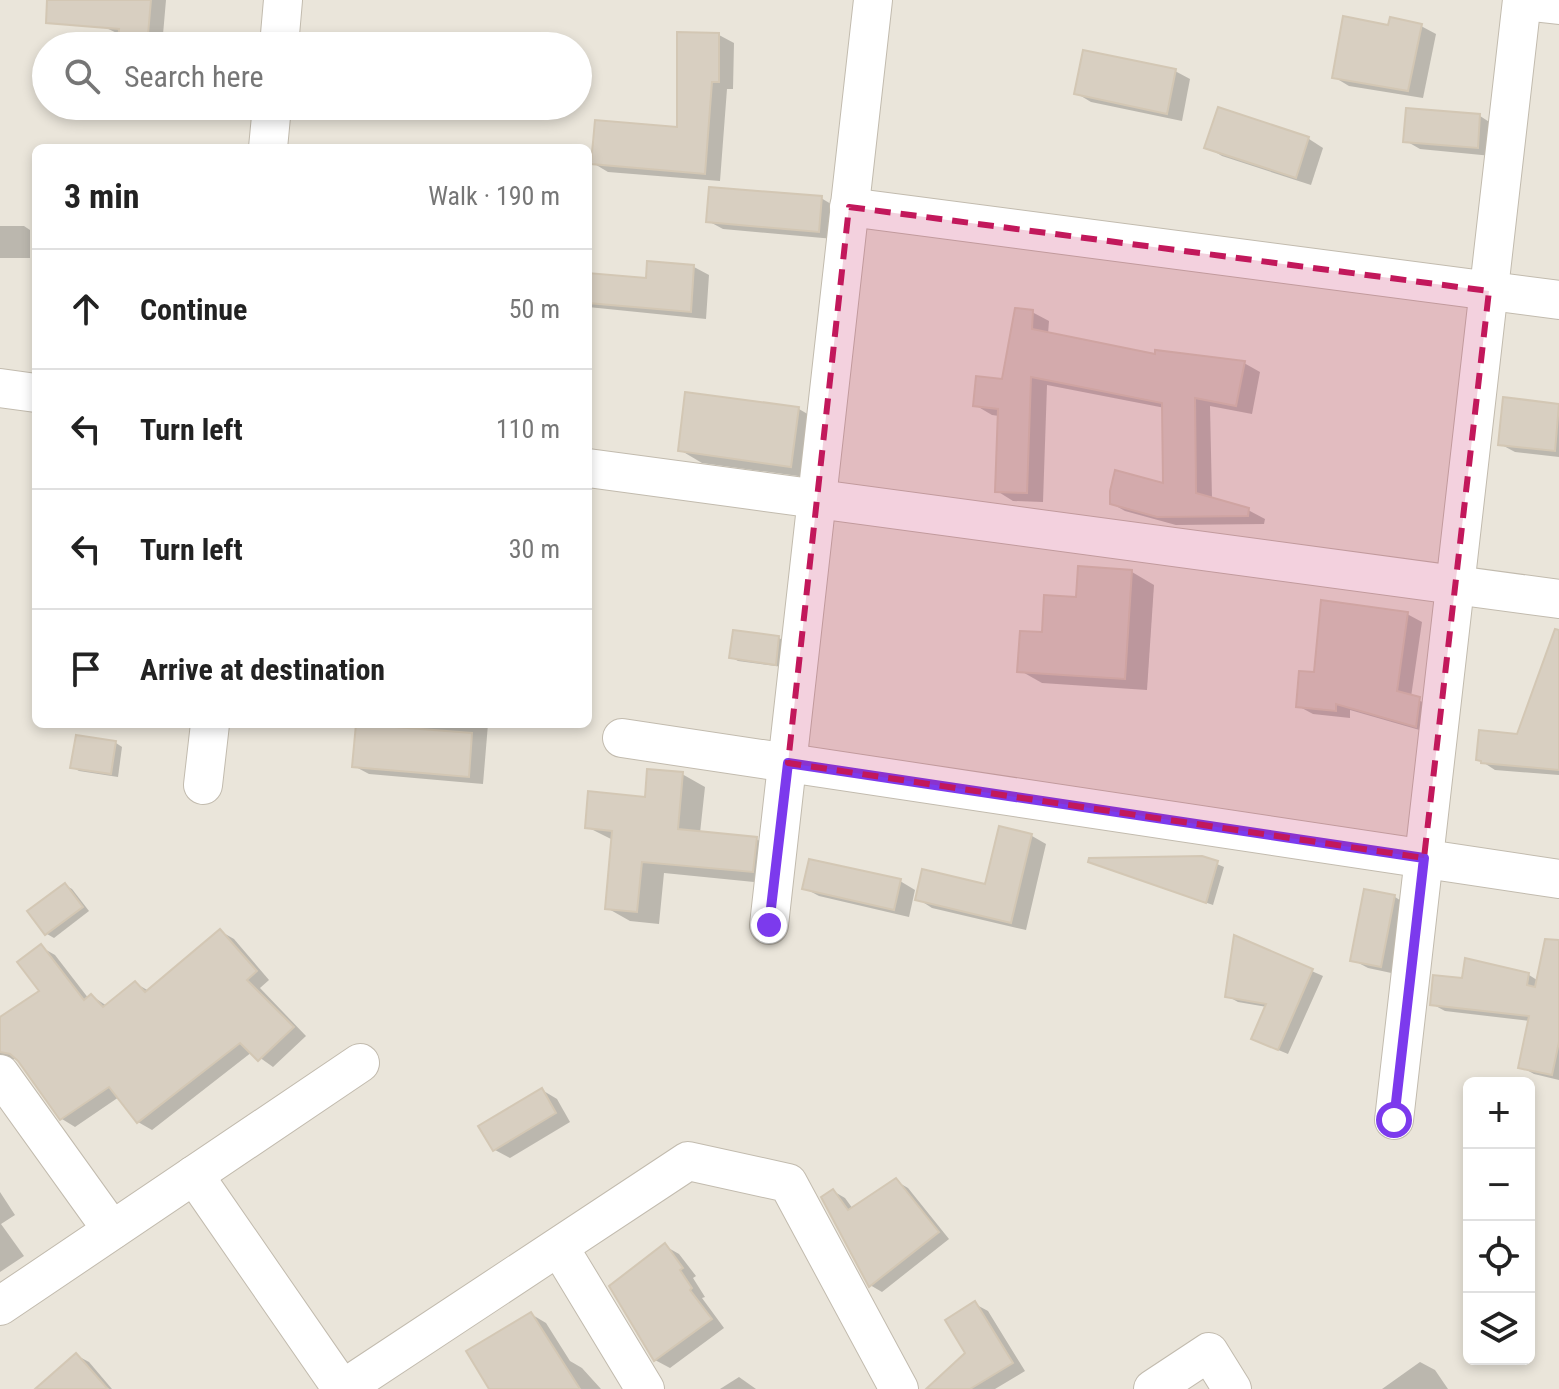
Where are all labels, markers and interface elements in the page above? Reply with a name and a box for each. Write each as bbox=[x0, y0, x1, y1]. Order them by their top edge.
search box bbox=[32, 32, 592, 120]
icon: search bbox=[60, 54, 104, 98]
text: Search here bbox=[124, 59, 264, 94]
text: 3 min bbox=[64, 176, 140, 216]
text: Walk · 190 m bbox=[428, 181, 560, 211]
icon: ahead bbox=[64, 287, 108, 331]
text: Continue bbox=[140, 292, 247, 327]
text: 50 m bbox=[509, 294, 560, 324]
icon: left bbox=[64, 407, 108, 451]
text: Turn left bbox=[140, 412, 243, 447]
text: 110 m bbox=[496, 414, 560, 444]
icon: left bbox=[64, 527, 108, 571]
text: Turn left bbox=[140, 532, 243, 567]
text: 30 m bbox=[509, 534, 560, 564]
icon: arrive bbox=[64, 647, 108, 691]
text: Arrive at destination bbox=[140, 652, 385, 687]
route end bbox=[751, 907, 787, 943]
map controls bbox=[1463, 1077, 1535, 1365]
button: + bbox=[1463, 1077, 1535, 1149]
route start bbox=[1376, 1102, 1412, 1138]
button: − bbox=[1463, 1149, 1535, 1221]
button: locate bbox=[1463, 1221, 1535, 1293]
button: layers bbox=[1463, 1293, 1535, 1365]

